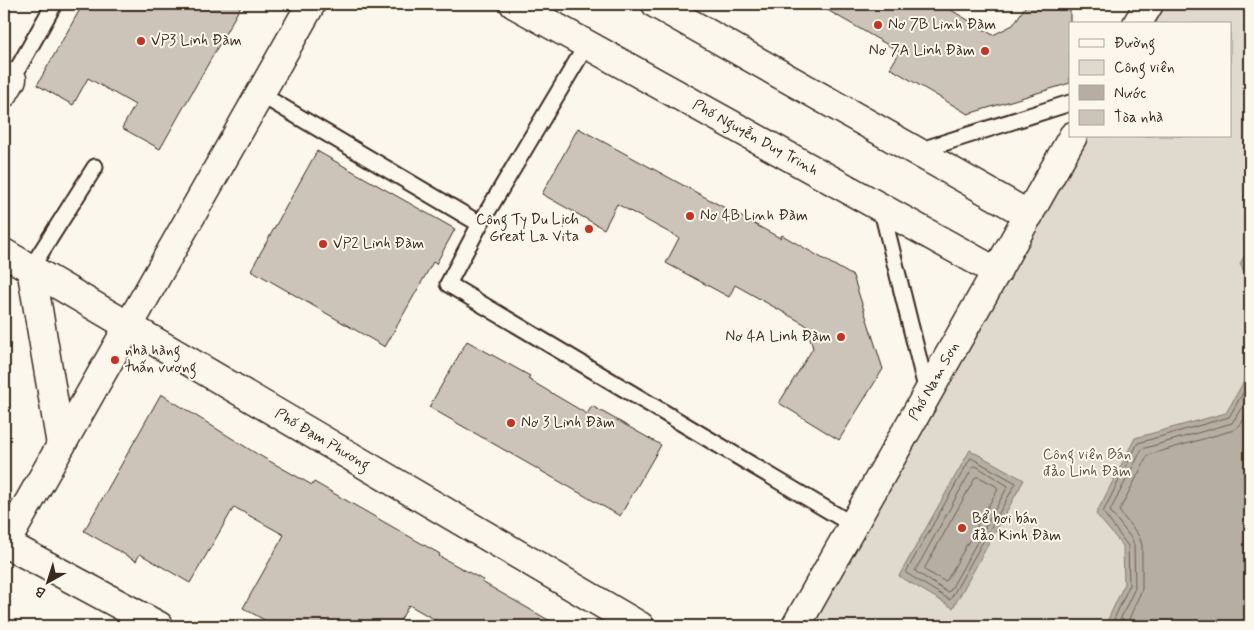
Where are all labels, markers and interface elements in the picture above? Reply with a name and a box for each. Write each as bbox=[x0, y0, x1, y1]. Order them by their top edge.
place label: Nơ 7B Linh Đàm bbox=[888, 15, 996, 35]
marker: Nơ 7B Linh Đàm bbox=[872, 19, 884, 31]
legend bbox=[1069, 22, 1232, 138]
place label: VP3 Linh Đàm bbox=[151, 31, 242, 51]
text: Đường bbox=[1114, 34, 1155, 55]
marker: VP3 Linh Đàm bbox=[135, 35, 147, 47]
place label: Nơ 7A Linh Đàm bbox=[869, 41, 975, 61]
marker: Nơ 7A Linh Đàm bbox=[979, 45, 991, 57]
text: Công viên bbox=[1114, 58, 1174, 79]
text: Nước bbox=[1114, 84, 1146, 104]
street label: Phố Nguyễn Duy Trinh bbox=[689, 95, 822, 181]
text: Tòa nhà bbox=[1114, 108, 1163, 128]
place label: Nơ 4B Linh Đàm bbox=[700, 206, 808, 226]
place label: Công Ty Du Lịch Great La Vita bbox=[476, 210, 579, 247]
marker: Nơ 4B Linh Đàm bbox=[684, 210, 696, 222]
marker: Công Ty Du Lịch Great La Vita bbox=[583, 223, 595, 235]
place label: VP2 Linh Đàm bbox=[333, 234, 424, 254]
marker: VP2 Linh Đàm bbox=[317, 238, 329, 250]
place label: Nơ 4A Linh Đàm bbox=[725, 327, 831, 347]
marker: Nơ 4A Linh Đàm bbox=[835, 331, 847, 343]
street label: Phố Nam Sơn bbox=[904, 338, 964, 424]
place label: nhà hàng tuấn vương bbox=[124, 341, 196, 379]
marker: nhà hàng tuấn vương bbox=[109, 354, 121, 366]
street label: Phố Đạm Phương bbox=[271, 404, 373, 476]
place label: Nơ 3 Linh Đàm bbox=[521, 413, 615, 433]
marker: Nơ 3 Linh Đàm bbox=[505, 417, 517, 429]
park label: Công viên Bán đảo Linh Đàm bbox=[1043, 445, 1131, 482]
place label: Bể bơi bán đảo Kinh Đàm bbox=[972, 509, 1061, 546]
marker: Bể bơi bán đảo Kinh Đàm bbox=[956, 522, 968, 534]
north arrow bbox=[22, 558, 72, 608]
text: B bbox=[31, 581, 50, 601]

